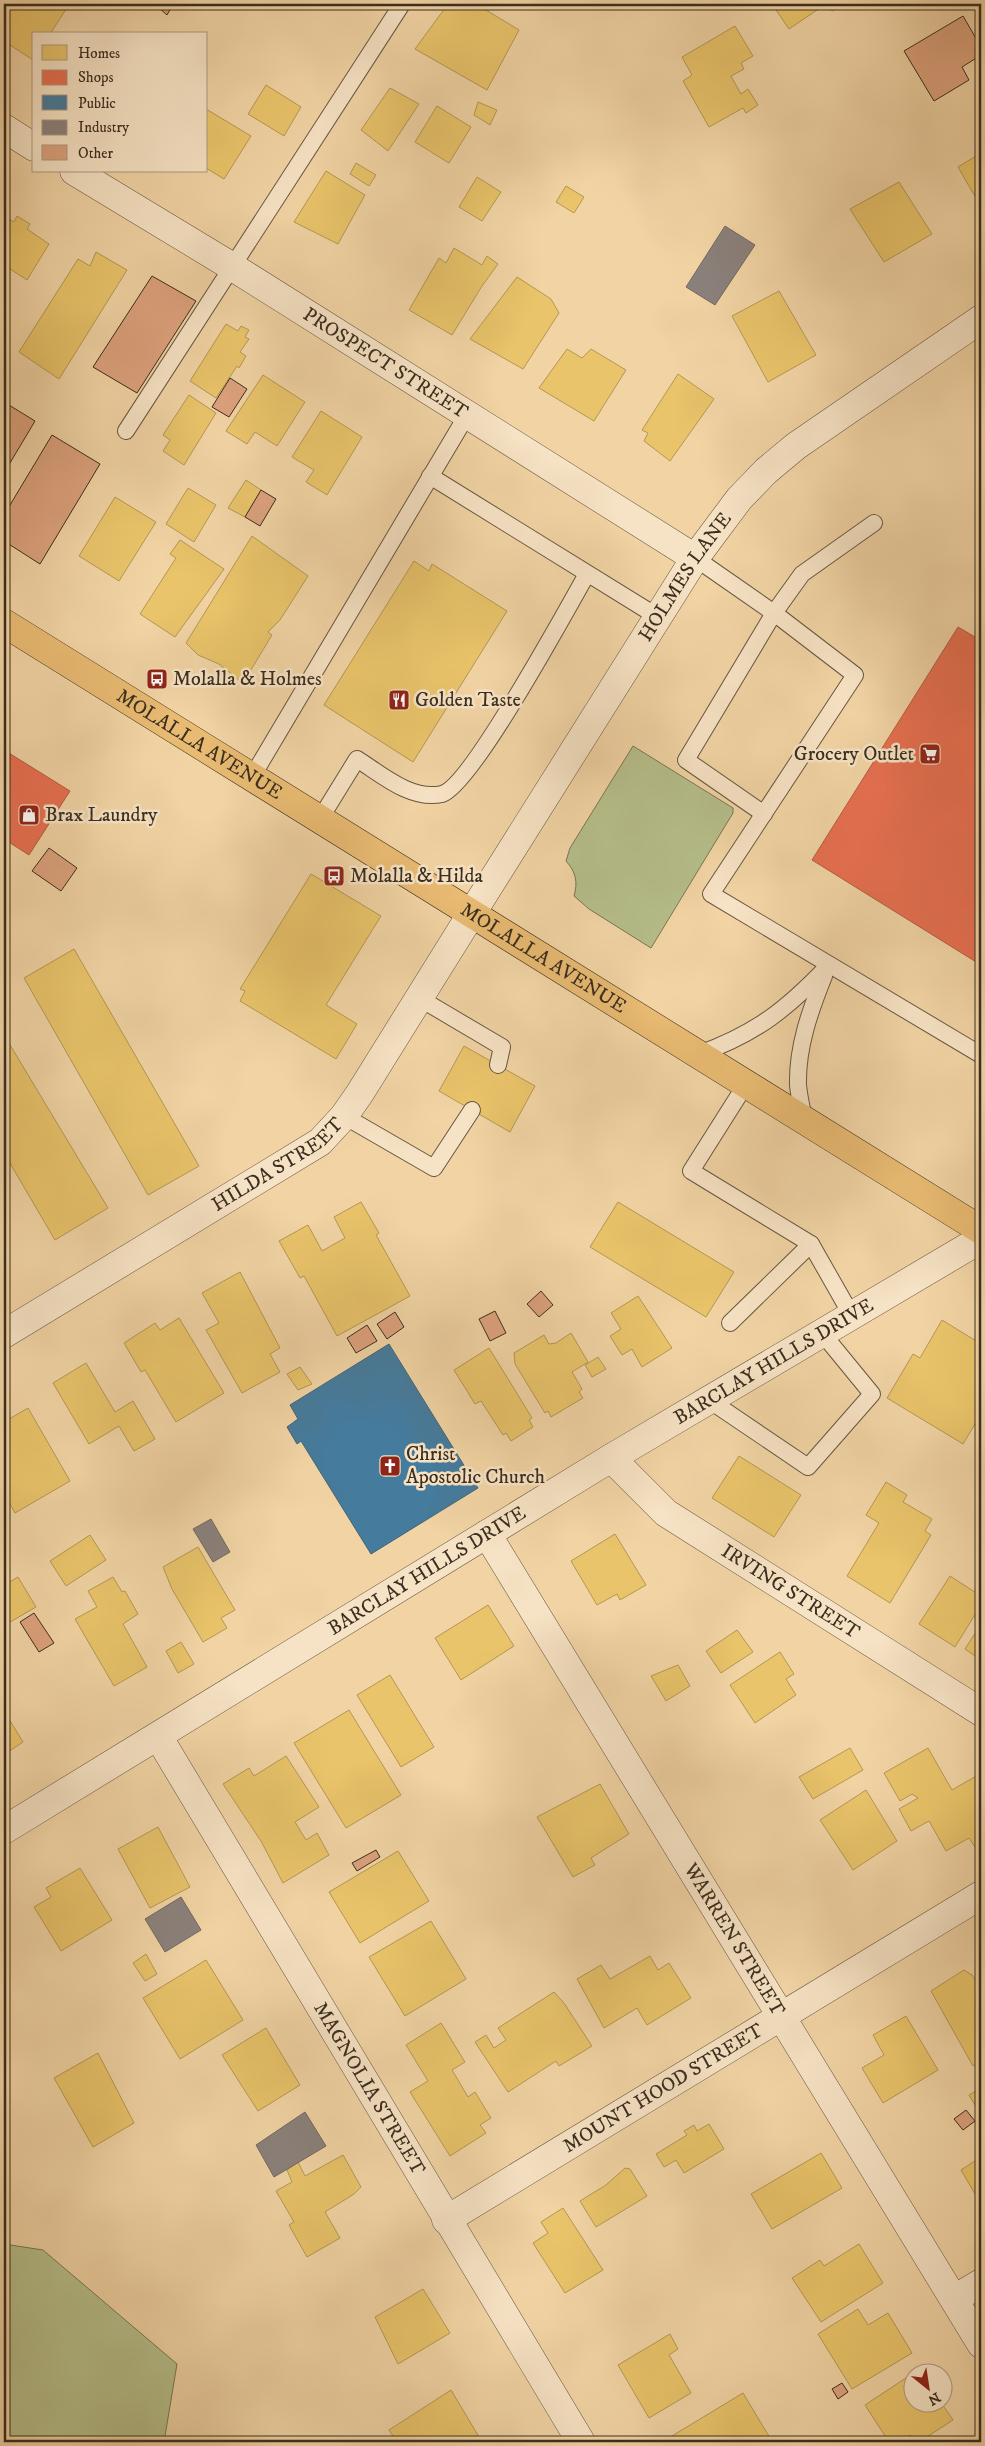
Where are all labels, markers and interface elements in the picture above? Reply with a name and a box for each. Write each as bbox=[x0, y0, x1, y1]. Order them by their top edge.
legend bbox=[32, 32, 208, 172]
text: Homes bbox=[78, 44, 120, 63]
text: Shops bbox=[78, 68, 114, 87]
text: Public bbox=[78, 94, 116, 113]
text: Industry bbox=[78, 118, 130, 137]
text: Other bbox=[78, 144, 113, 163]
street label: PROSPECT STREET bbox=[298, 302, 473, 425]
street label: HOLMES LANE bbox=[633, 507, 737, 646]
bus stop icon: Molalla & Holmes bbox=[145, 667, 169, 691]
place label: Molalla & Holmes bbox=[173, 667, 322, 692]
street label: MOLALLA AVENUE bbox=[112, 683, 287, 805]
restaurant icon: Golden Taste bbox=[387, 688, 411, 712]
place label: Golden Taste bbox=[415, 688, 521, 713]
place label: Grocery Outlet bbox=[794, 742, 914, 767]
supermarket icon: Grocery Outlet bbox=[918, 742, 942, 766]
shop icon: Brax Laundry bbox=[17, 803, 41, 827]
place label: Brax Laundry bbox=[45, 803, 158, 828]
bus stop icon: Molalla & Hilda bbox=[322, 864, 346, 888]
place label: Molalla & Hilda bbox=[350, 864, 484, 889]
street label: MOLALLA AVENUE bbox=[456, 897, 631, 1019]
street label: HILDA STREET bbox=[207, 1112, 349, 1217]
street label: BARCLAY HILLS DRIVE bbox=[669, 1293, 878, 1430]
place label: Christ Apostolic Church bbox=[406, 1442, 546, 1490]
church icon: Christ Apostolic Church bbox=[378, 1454, 402, 1478]
street label: BARCLAY HILLS DRIVE bbox=[323, 1501, 530, 1641]
street label: IRVING STREET bbox=[717, 1539, 864, 1645]
street label: WARREN STREET bbox=[678, 1858, 790, 2020]
street label: MAGNOLIA STREET bbox=[308, 1998, 431, 2180]
street label: MOUNT HOOD STREET bbox=[558, 2018, 768, 2158]
north arrow bbox=[902, 2364, 952, 2414]
text: N bbox=[924, 2388, 943, 2409]

